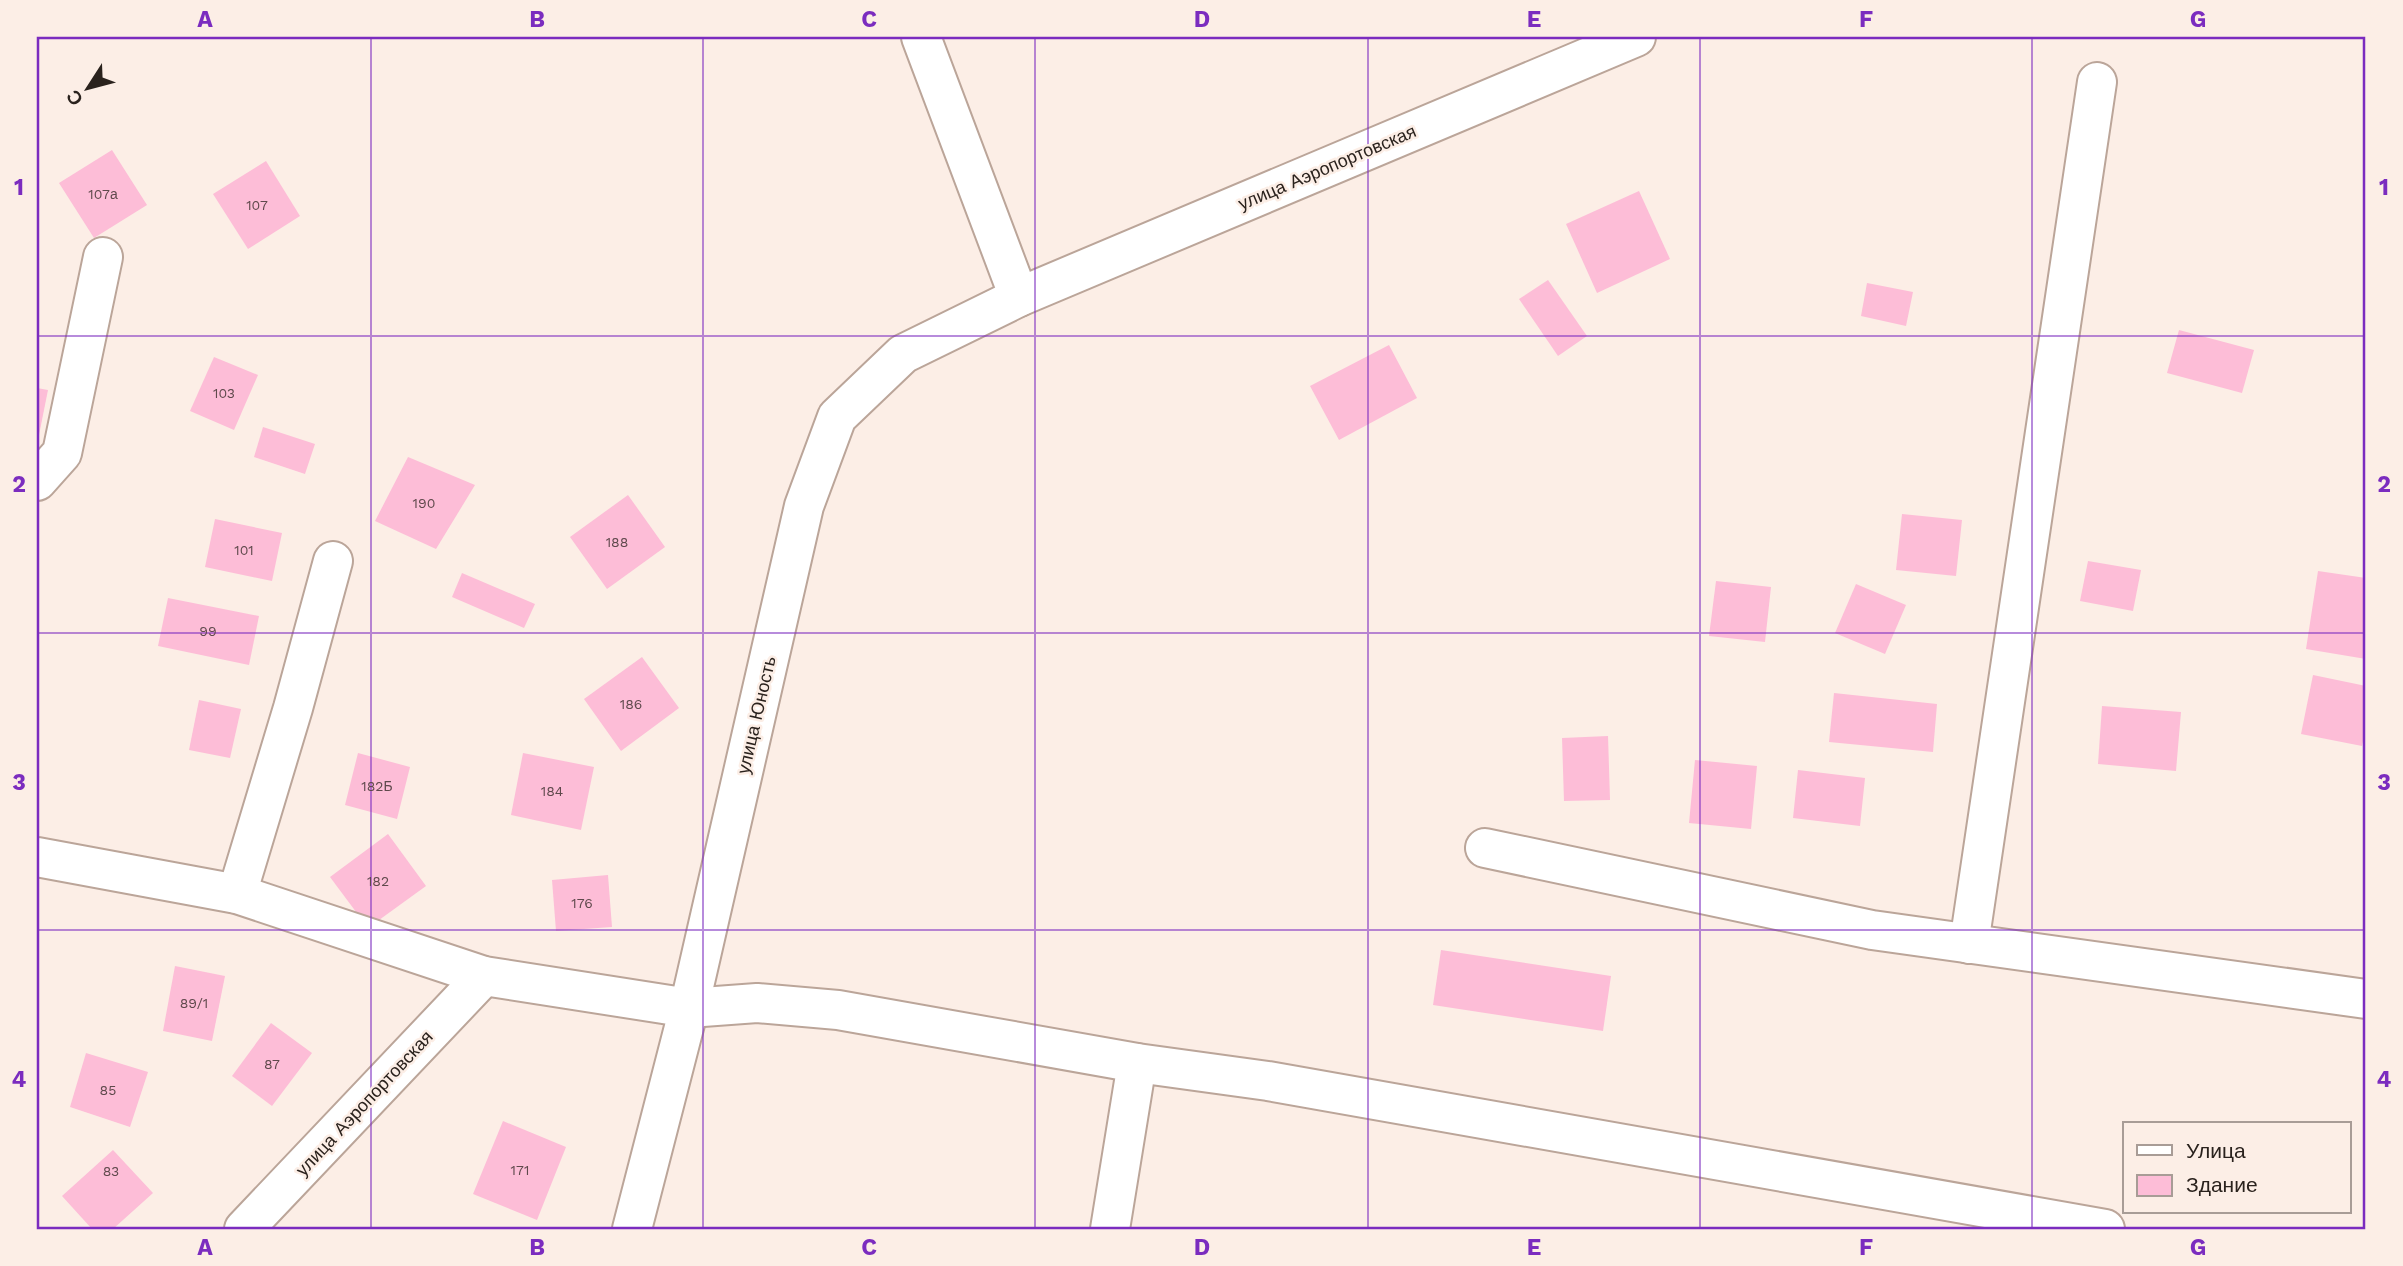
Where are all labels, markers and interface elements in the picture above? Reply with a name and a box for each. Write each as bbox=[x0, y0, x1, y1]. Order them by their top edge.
text: A bbox=[197, 6, 213, 33]
text: B bbox=[529, 6, 545, 33]
text: C bbox=[861, 6, 877, 33]
text: D bbox=[1194, 6, 1210, 33]
text: E bbox=[1527, 6, 1541, 33]
text: F bbox=[1859, 6, 1873, 33]
text: G bbox=[2190, 6, 2206, 33]
north arrow bbox=[52, 52, 122, 122]
text: С bbox=[61, 85, 88, 110]
street label: улица Аэропортовская bbox=[1235, 120, 1419, 214]
text: 1 bbox=[14, 174, 24, 201]
text: 1 bbox=[2379, 174, 2389, 201]
house number: 107а bbox=[88, 186, 118, 202]
house number: 107 bbox=[246, 197, 268, 213]
house number: 103 bbox=[213, 385, 235, 401]
text: 2 bbox=[12, 471, 26, 498]
text: 2 bbox=[2377, 471, 2391, 498]
house number: 190 bbox=[413, 495, 435, 511]
house number: 188 bbox=[606, 534, 628, 550]
house number: 101 bbox=[234, 542, 254, 558]
house number: 99 bbox=[199, 623, 217, 639]
street label: улица Юность bbox=[732, 654, 780, 776]
house number: 186 bbox=[620, 696, 642, 712]
text: 3 bbox=[12, 769, 26, 796]
text: 3 bbox=[2377, 769, 2391, 796]
house number: 182Б bbox=[361, 778, 393, 794]
house number: 184 bbox=[541, 783, 563, 799]
house number: 182 bbox=[367, 873, 389, 889]
house number: 176 bbox=[571, 895, 593, 911]
house number: 89/1 bbox=[180, 995, 208, 1011]
street label: улица Аэропортовская bbox=[291, 1026, 437, 1180]
house number: 87 bbox=[264, 1056, 280, 1072]
text: 4 bbox=[12, 1066, 27, 1093]
text: 4 bbox=[2377, 1066, 2392, 1093]
house number: 85 bbox=[100, 1082, 116, 1098]
legend bbox=[2123, 1122, 2350, 1214]
text: Улица bbox=[2186, 1138, 2246, 1163]
house number: 171 bbox=[511, 1162, 529, 1178]
house number: 83 bbox=[103, 1163, 119, 1179]
text: Здание bbox=[2186, 1172, 2258, 1197]
text: A bbox=[197, 1234, 213, 1261]
text: B bbox=[529, 1234, 545, 1261]
text: C bbox=[861, 1234, 877, 1261]
text: D bbox=[1194, 1234, 1210, 1261]
text: E bbox=[1527, 1234, 1541, 1261]
text: F bbox=[1859, 1234, 1873, 1261]
text: G bbox=[2190, 1234, 2206, 1261]

